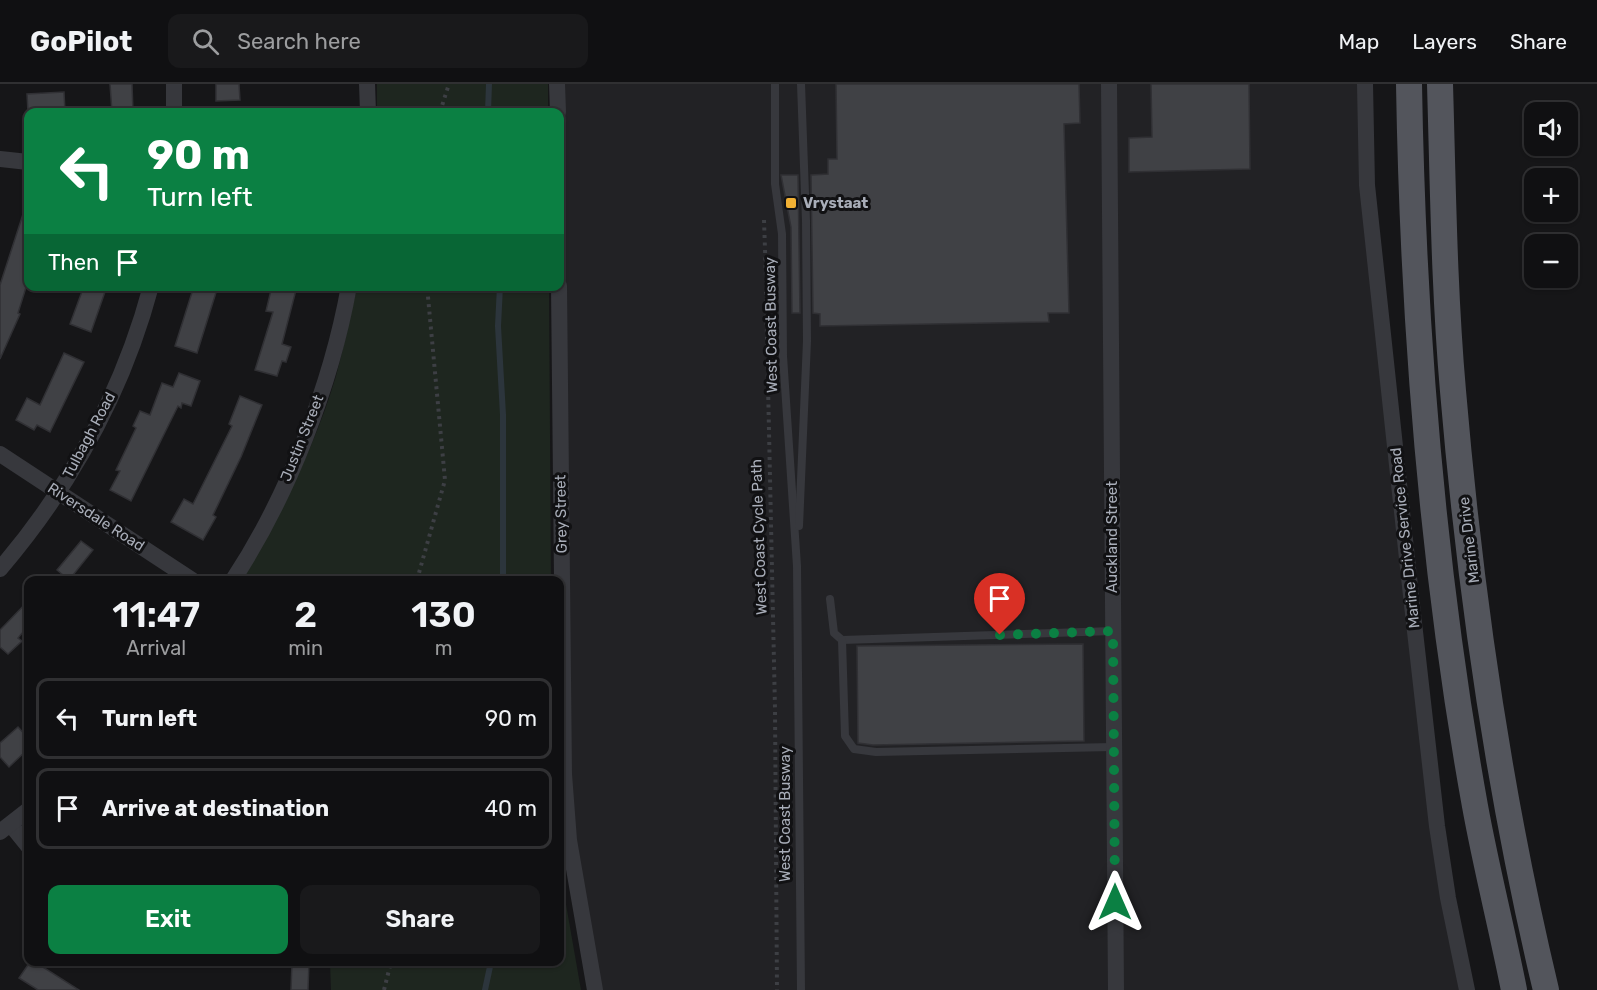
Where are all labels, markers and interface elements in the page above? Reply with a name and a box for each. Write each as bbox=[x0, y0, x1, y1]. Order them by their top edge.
search box bbox=[168, 14, 588, 68]
text: GoPilot bbox=[30, 25, 132, 58]
icon: search bbox=[189, 25, 222, 58]
text: Search here bbox=[237, 28, 361, 55]
text: Map bbox=[1338, 29, 1379, 54]
text: Layers bbox=[1412, 29, 1477, 54]
text: Share bbox=[1510, 29, 1567, 54]
map controls bbox=[1524, 102, 1578, 288]
button: sound bbox=[1524, 102, 1578, 156]
text: 90 m bbox=[147, 130, 250, 180]
icon: left bbox=[48, 132, 126, 210]
button: + bbox=[1524, 168, 1578, 222]
text: Turn left bbox=[147, 181, 252, 213]
place label: Vrystaat bbox=[803, 194, 868, 212]
marker: Vrystaat bbox=[784, 196, 798, 210]
button: − bbox=[1524, 234, 1578, 288]
icon: arrive bbox=[111, 246, 144, 279]
text: Then bbox=[48, 249, 99, 276]
street label: West Coast Busway bbox=[761, 257, 781, 393]
street label: Tulbagh Road bbox=[59, 389, 119, 481]
street label: Justin Street bbox=[276, 392, 328, 484]
street label: Marine Drive Service Road bbox=[1387, 447, 1423, 629]
street label: West Coast Cycle Path bbox=[747, 459, 771, 615]
street label: Grey Street bbox=[551, 474, 571, 554]
street label: Riversdale Road bbox=[44, 479, 148, 555]
street label: Auckland Street bbox=[1103, 481, 1121, 593]
street label: Marine Drive bbox=[1455, 496, 1483, 584]
pin bbox=[974, 573, 1025, 635]
icon: arrive bbox=[983, 582, 1016, 615]
text: 11:47 bbox=[112, 593, 200, 636]
text: 2 bbox=[294, 593, 317, 636]
text: 130 bbox=[411, 593, 476, 636]
text: Arrival bbox=[126, 636, 186, 660]
text: min bbox=[288, 636, 323, 660]
text: m bbox=[435, 636, 452, 660]
icon: left bbox=[51, 702, 84, 735]
text: Turn left bbox=[102, 705, 197, 732]
text: 90 m bbox=[485, 705, 537, 732]
street label: West Coast Busway bbox=[776, 746, 794, 882]
icon: arrive bbox=[51, 792, 84, 825]
text: Arrive at destination bbox=[102, 795, 329, 822]
text: 40 m bbox=[484, 795, 537, 822]
position arrow bbox=[1083, 870, 1147, 934]
button: Exit bbox=[48, 885, 288, 954]
button: Share bbox=[300, 885, 540, 954]

